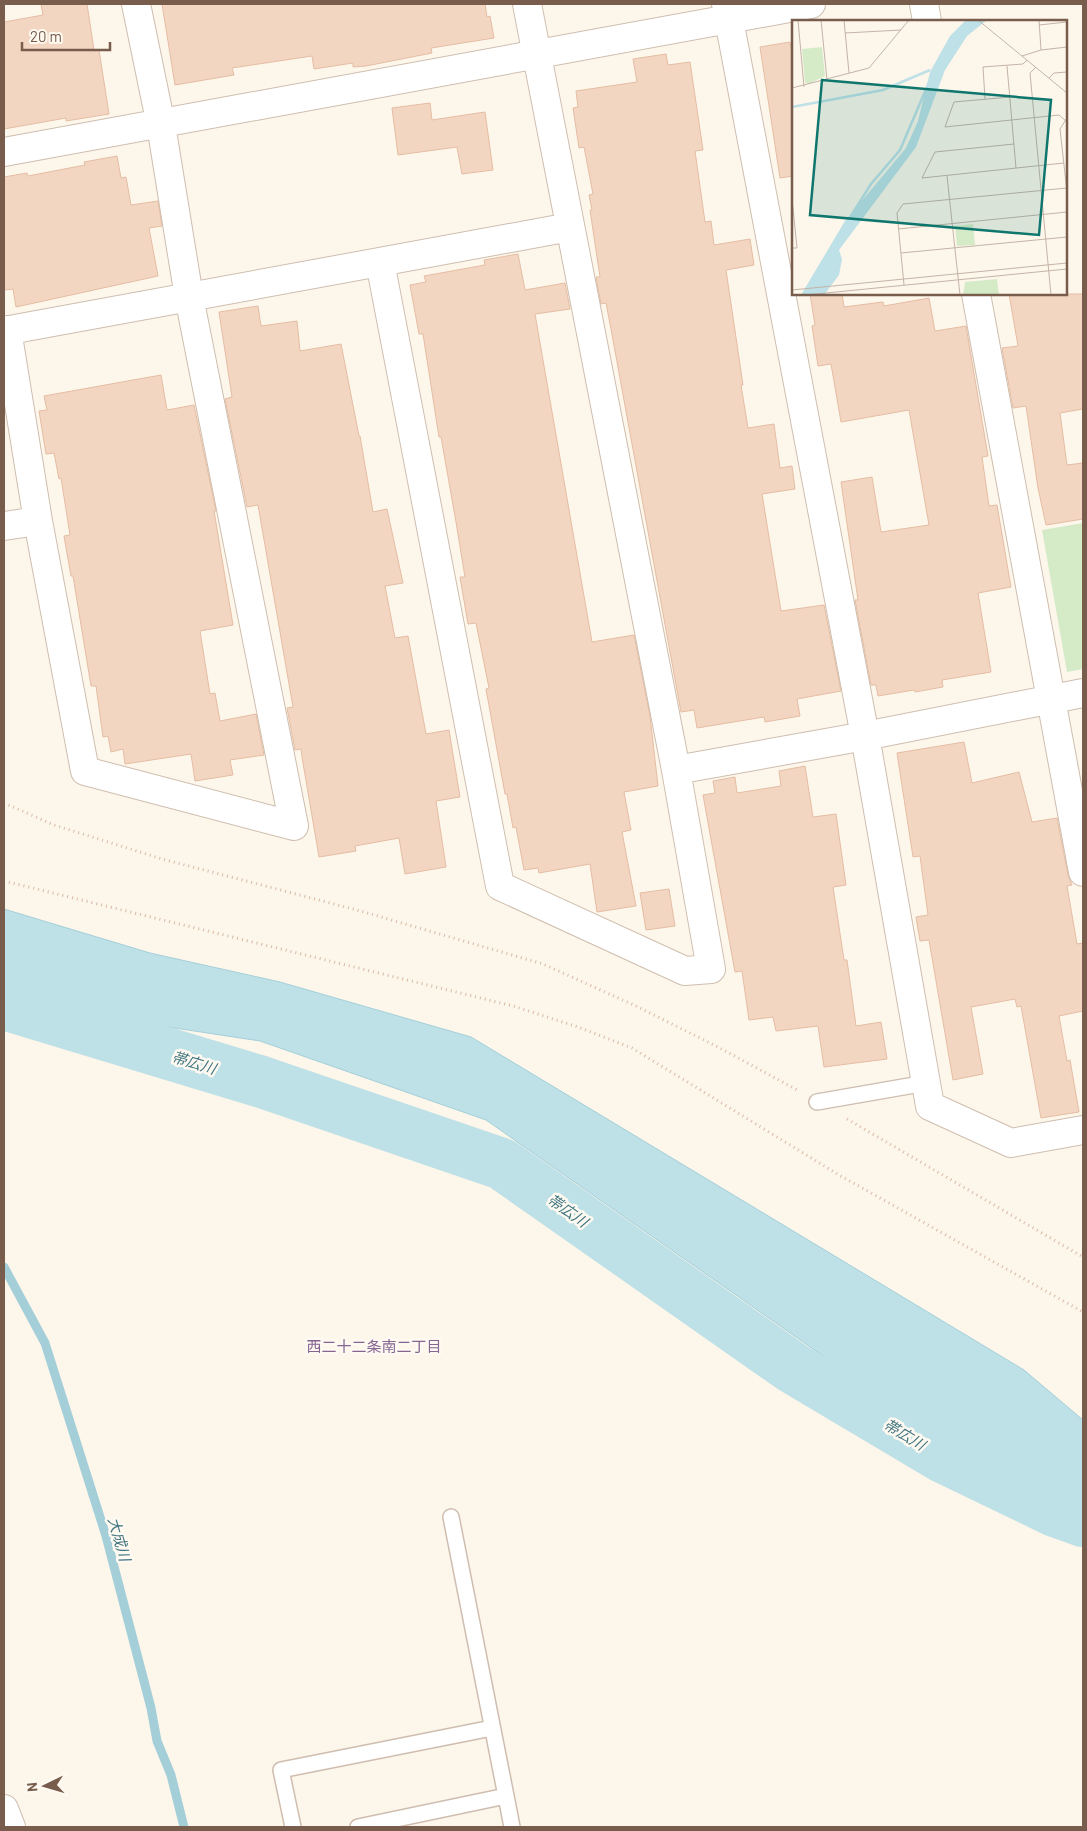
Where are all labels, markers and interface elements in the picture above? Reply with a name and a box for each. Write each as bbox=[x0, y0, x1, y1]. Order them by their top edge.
scale bar bbox=[22, 20, 110, 52]
inset map bbox=[792, 20, 1067, 295]
text: 20 m bbox=[30, 27, 62, 45]
water label: 帯広川 bbox=[170, 1047, 220, 1078]
water label: 帯広川 bbox=[544, 1190, 593, 1231]
district label: 西二十二条南二丁目 bbox=[306, 1337, 442, 1355]
water label: 帯広川 bbox=[881, 1415, 931, 1454]
water label: 大成川 bbox=[105, 1515, 135, 1565]
north arrow bbox=[20, 1761, 70, 1811]
text: N bbox=[23, 1782, 40, 1793]

